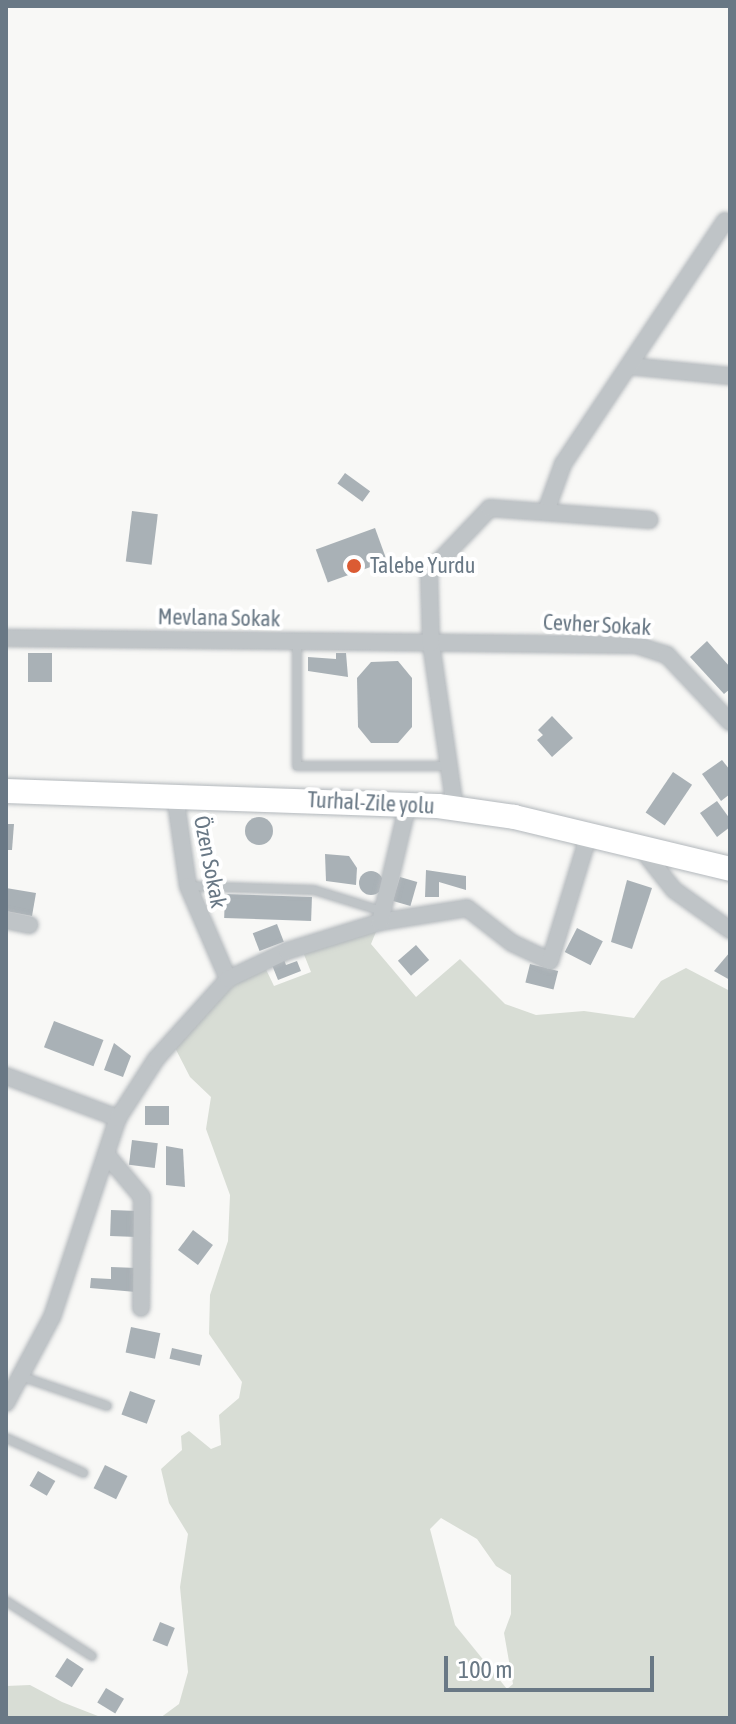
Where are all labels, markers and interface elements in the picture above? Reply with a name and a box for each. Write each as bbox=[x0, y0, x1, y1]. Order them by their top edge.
place label: Talebe Yurdu bbox=[370, 553, 475, 579]
marker: Talebe Yurdu bbox=[345, 557, 363, 575]
street label: Mevlana Sokak bbox=[157, 604, 281, 632]
street label: Cevher Sokak bbox=[542, 609, 652, 641]
street label: Turhal-Zile yolu bbox=[307, 786, 435, 820]
street label: Özen Sokak bbox=[188, 814, 232, 910]
scale bar bbox=[448, 1640, 658, 1690]
text: 100 m bbox=[458, 1656, 512, 1683]

